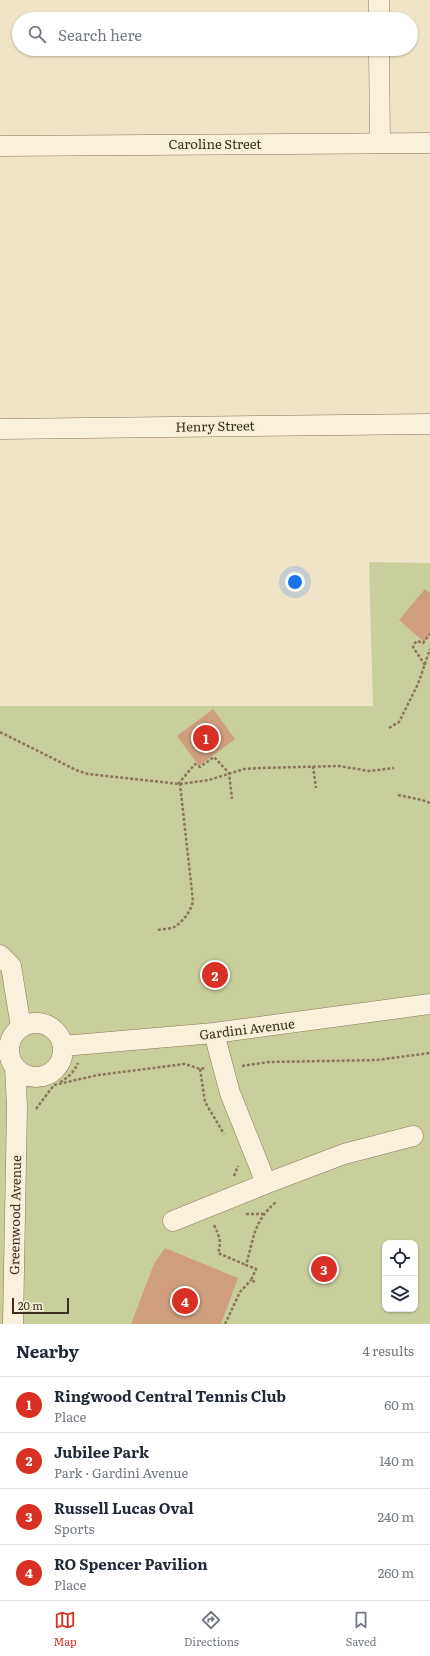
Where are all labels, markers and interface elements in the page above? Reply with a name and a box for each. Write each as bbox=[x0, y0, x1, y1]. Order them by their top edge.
search box bbox=[12, 12, 418, 56]
icon: search bbox=[26, 23, 48, 45]
text: Search here bbox=[58, 23, 142, 46]
street label: Caroline Street bbox=[168, 134, 262, 153]
street label: Henry Street bbox=[175, 415, 256, 436]
your location bbox=[285, 572, 305, 592]
pin: 1 bbox=[193, 723, 219, 753]
pin: 2 bbox=[202, 960, 228, 990]
street label: Gardini Avenue bbox=[198, 1013, 296, 1044]
street label: Greenwood Avenue bbox=[4, 1155, 25, 1275]
map controls bbox=[382, 1240, 418, 1312]
button: locate bbox=[382, 1240, 418, 1276]
pin: 3 bbox=[311, 1254, 337, 1284]
button: layers bbox=[382, 1276, 418, 1312]
pin: 4 bbox=[172, 1286, 198, 1316]
scale bar bbox=[12, 1296, 69, 1315]
text: 20 m bbox=[18, 1297, 43, 1313]
text: Nearby bbox=[16, 1338, 79, 1363]
text: 4 results bbox=[363, 1341, 414, 1360]
text: Ringwood Central Tennis Club bbox=[54, 1384, 286, 1407]
text: 1 bbox=[26, 1395, 32, 1414]
text: 60 m bbox=[384, 1395, 414, 1414]
text: Place bbox=[54, 1407, 86, 1426]
text: Jubilee Park bbox=[54, 1440, 149, 1463]
text: 2 bbox=[26, 1451, 32, 1470]
text: 140 m bbox=[379, 1451, 414, 1470]
text: Park · Gardini Avenue bbox=[54, 1463, 188, 1482]
text: Russell Lucas Oval bbox=[54, 1496, 194, 1519]
text: 3 bbox=[25, 1507, 33, 1526]
text: 240 m bbox=[378, 1507, 414, 1526]
text: Sports bbox=[54, 1519, 94, 1538]
text: RO Spencer Pavilion bbox=[54, 1552, 208, 1575]
text: 4 bbox=[25, 1563, 33, 1582]
text: 260 m bbox=[378, 1563, 414, 1582]
text: Place bbox=[54, 1575, 86, 1594]
tab: Map bbox=[53, 1609, 77, 1649]
tab: Directions bbox=[184, 1609, 239, 1649]
tab: Saved bbox=[346, 1609, 376, 1649]

